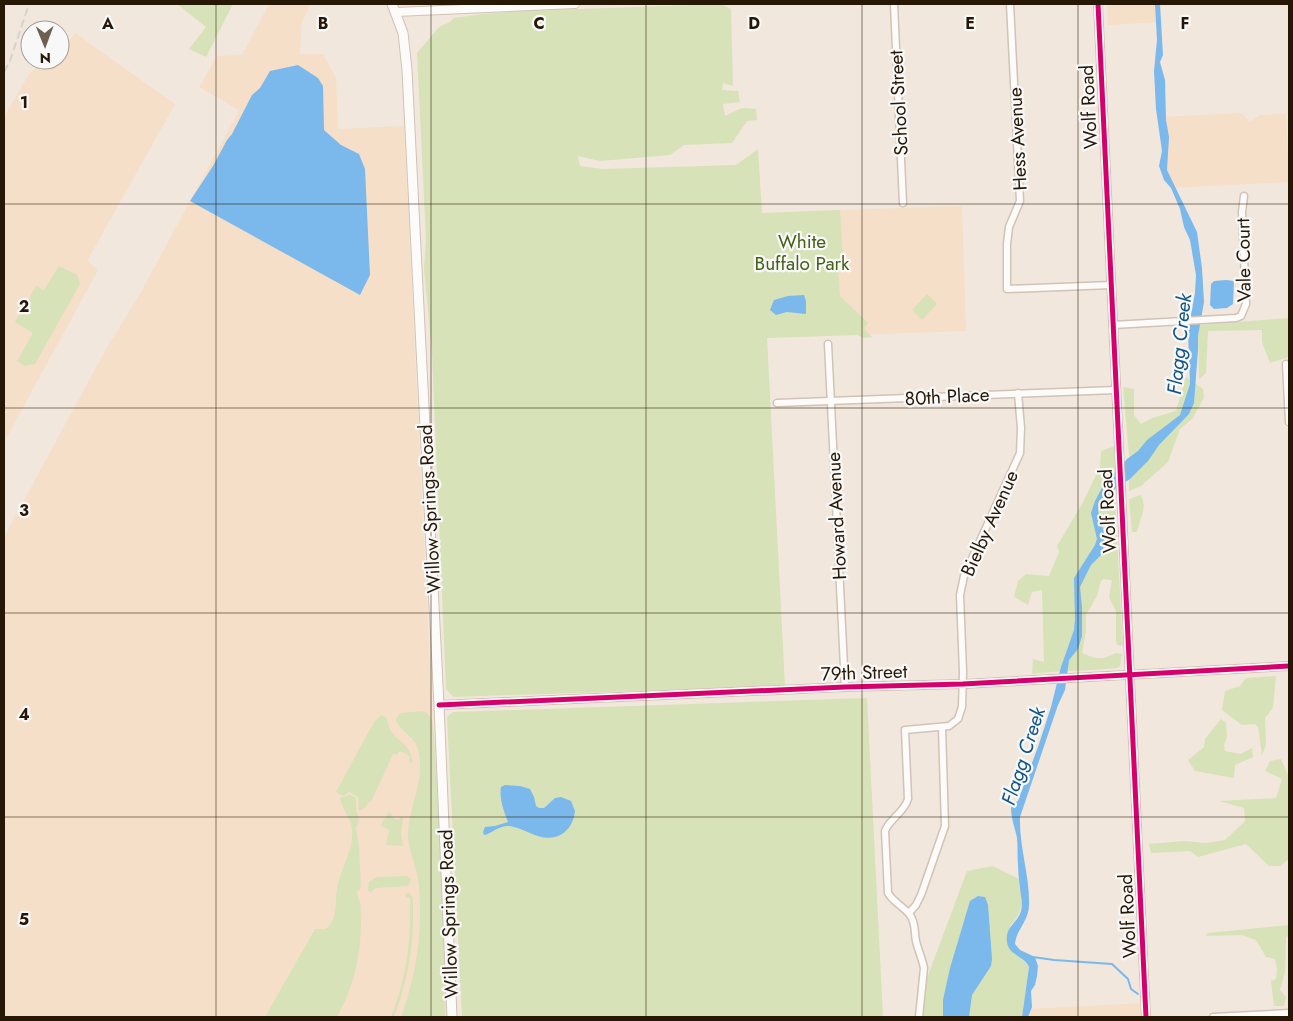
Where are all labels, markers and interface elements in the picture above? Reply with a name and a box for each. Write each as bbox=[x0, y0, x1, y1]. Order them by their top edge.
text: A bbox=[101, 12, 114, 35]
text: B bbox=[318, 12, 328, 35]
text: C bbox=[533, 12, 545, 35]
text: D bbox=[748, 12, 760, 35]
text: E bbox=[965, 12, 975, 35]
text: F bbox=[1181, 12, 1189, 35]
north arrow bbox=[20, 20, 70, 70]
text: N bbox=[39, 48, 51, 68]
street label: School Street bbox=[882, 49, 915, 156]
street label: Wolf Road bbox=[1073, 64, 1104, 150]
street label: Hess Avenue bbox=[1001, 86, 1034, 191]
text: 1 bbox=[20, 91, 28, 114]
street label: Vale Court bbox=[1229, 217, 1258, 302]
park label: White Buffalo Park bbox=[755, 228, 850, 277]
water label: Flagg Creek bbox=[1160, 291, 1199, 396]
text: 2 bbox=[19, 295, 29, 318]
street label: 80th Place bbox=[904, 381, 990, 412]
street label: Willow Springs Road bbox=[412, 424, 447, 594]
street label: Howard Avenue bbox=[820, 451, 853, 581]
street label: Bielby Avenue bbox=[954, 466, 1025, 581]
street label: Wolf Road bbox=[1092, 468, 1123, 554]
text: 3 bbox=[19, 499, 29, 522]
street label: 79th Street bbox=[820, 657, 908, 688]
water label: Flagg Creek bbox=[994, 702, 1053, 809]
text: 4 bbox=[18, 703, 30, 726]
street label: Willow Springs Road bbox=[432, 829, 465, 999]
street label: Wolf Road bbox=[1112, 873, 1143, 959]
text: 5 bbox=[19, 908, 29, 931]

